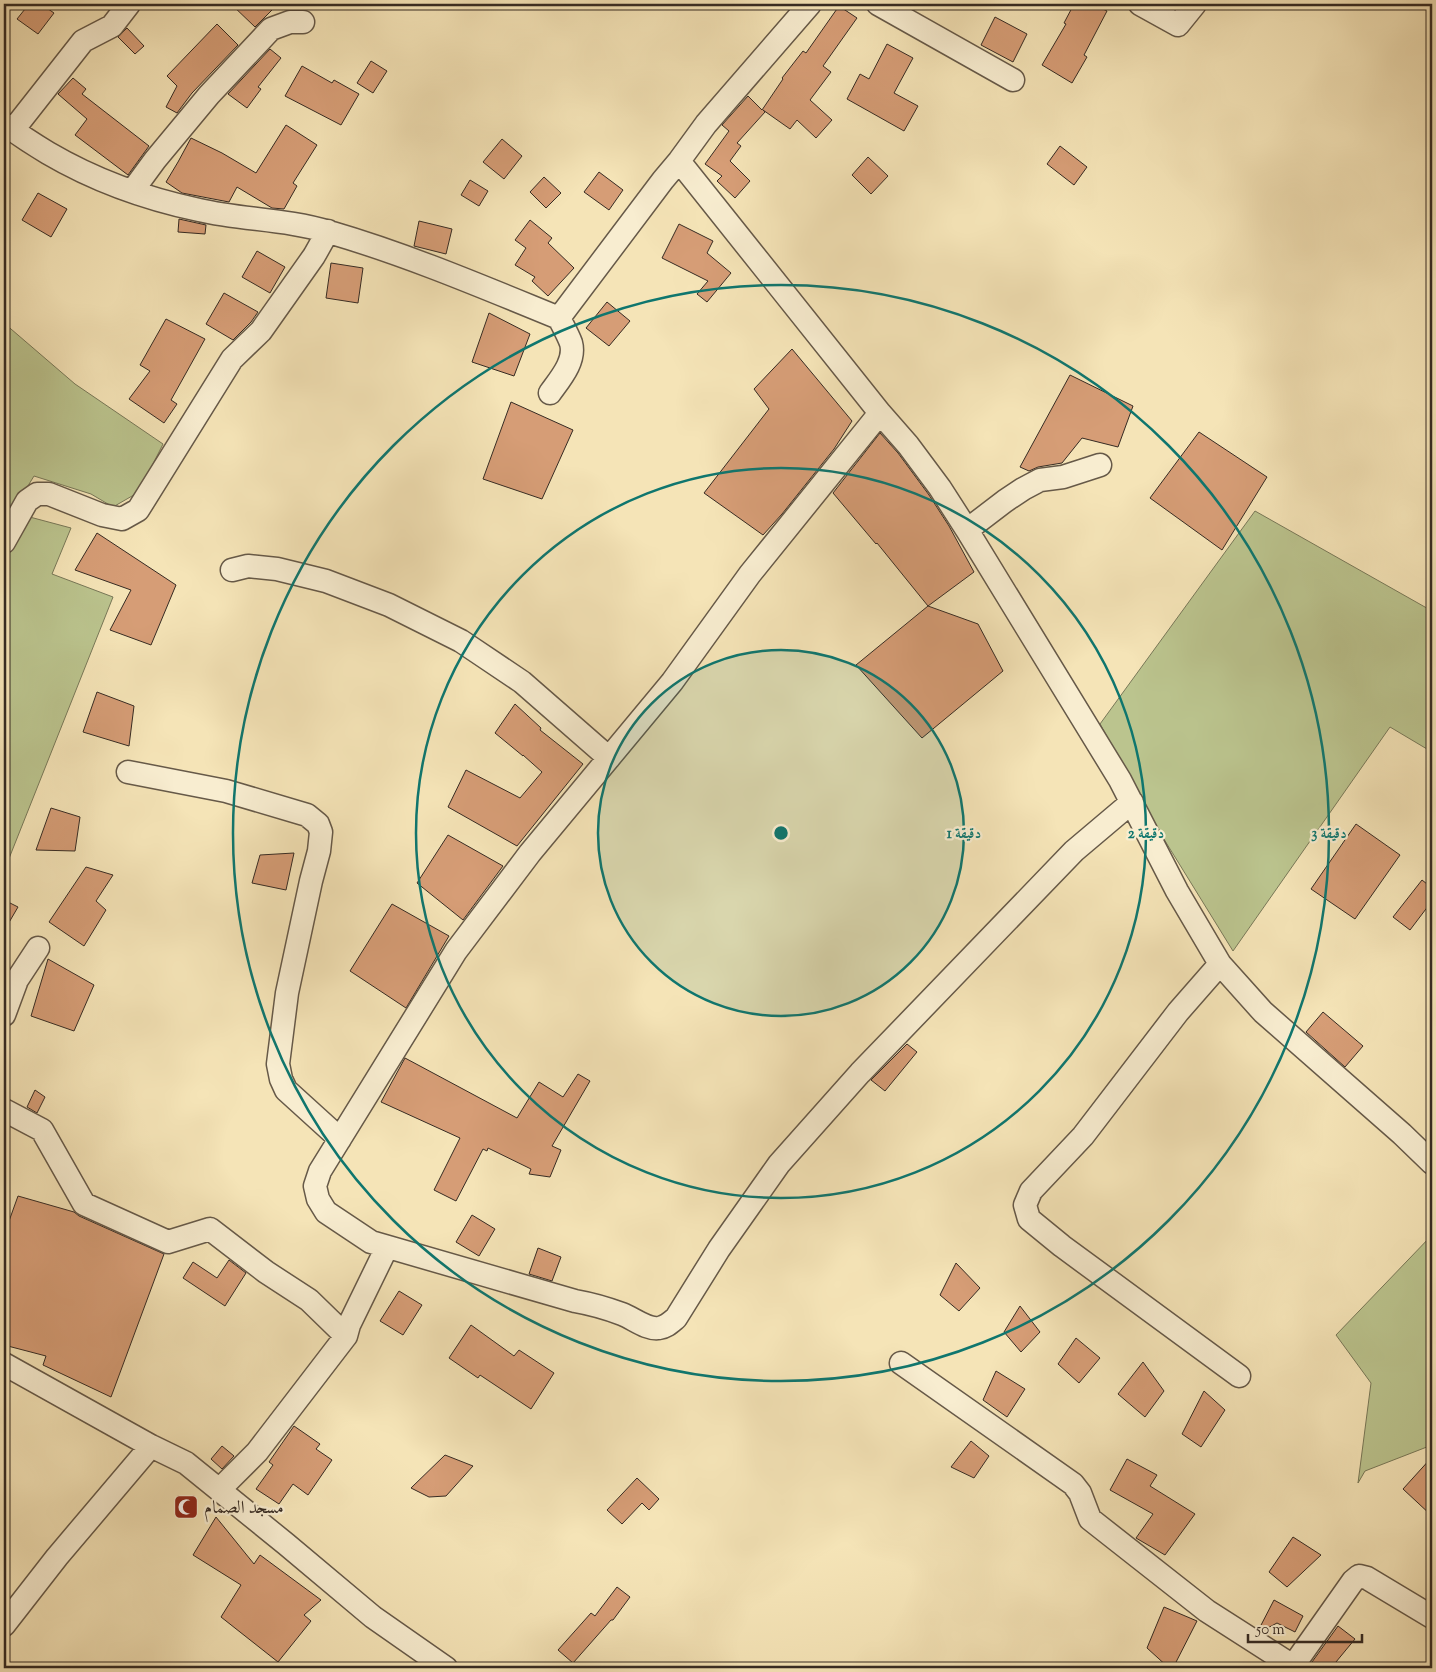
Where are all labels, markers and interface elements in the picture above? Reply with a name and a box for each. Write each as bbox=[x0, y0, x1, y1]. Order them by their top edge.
centre of rings bbox=[772, 824, 790, 842]
text: 1 دقيقة bbox=[947, 824, 981, 845]
text: 2 دقيقة bbox=[1128, 824, 1164, 845]
text: 3 دقيقة bbox=[1311, 824, 1347, 845]
mosque icon: مسجد الصمام bbox=[173, 1494, 199, 1520]
place label: مسجد الصمام bbox=[204, 1496, 284, 1523]
scale bar bbox=[1248, 1612, 1362, 1644]
text: 50 m bbox=[1255, 1620, 1285, 1641]

